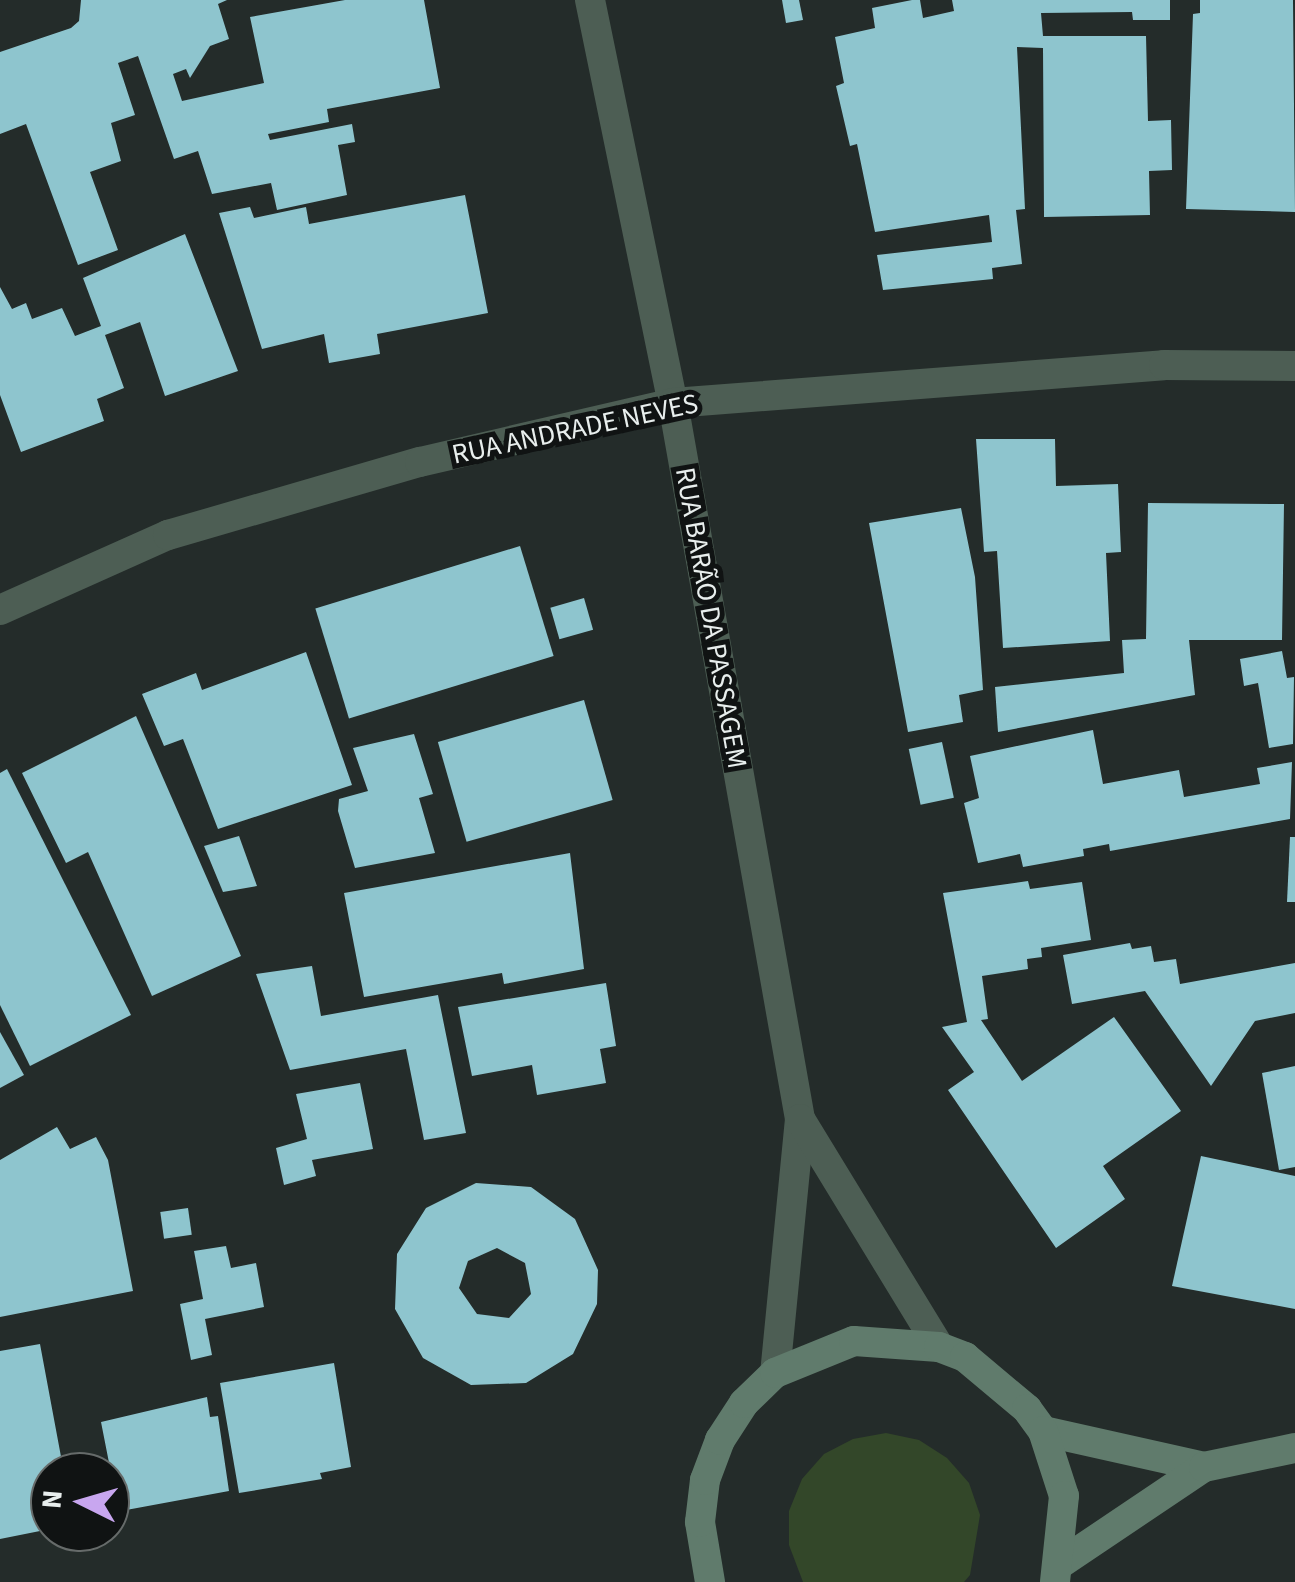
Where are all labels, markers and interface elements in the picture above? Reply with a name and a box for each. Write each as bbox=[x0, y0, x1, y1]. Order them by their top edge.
street label: RUA ANDRADE NEVES bbox=[449, 387, 701, 471]
street label: RUA BARÃO DA PASSAGEM bbox=[668, 465, 754, 771]
north arrow bbox=[30, 1452, 130, 1552]
text: N bbox=[31, 1489, 73, 1511]

